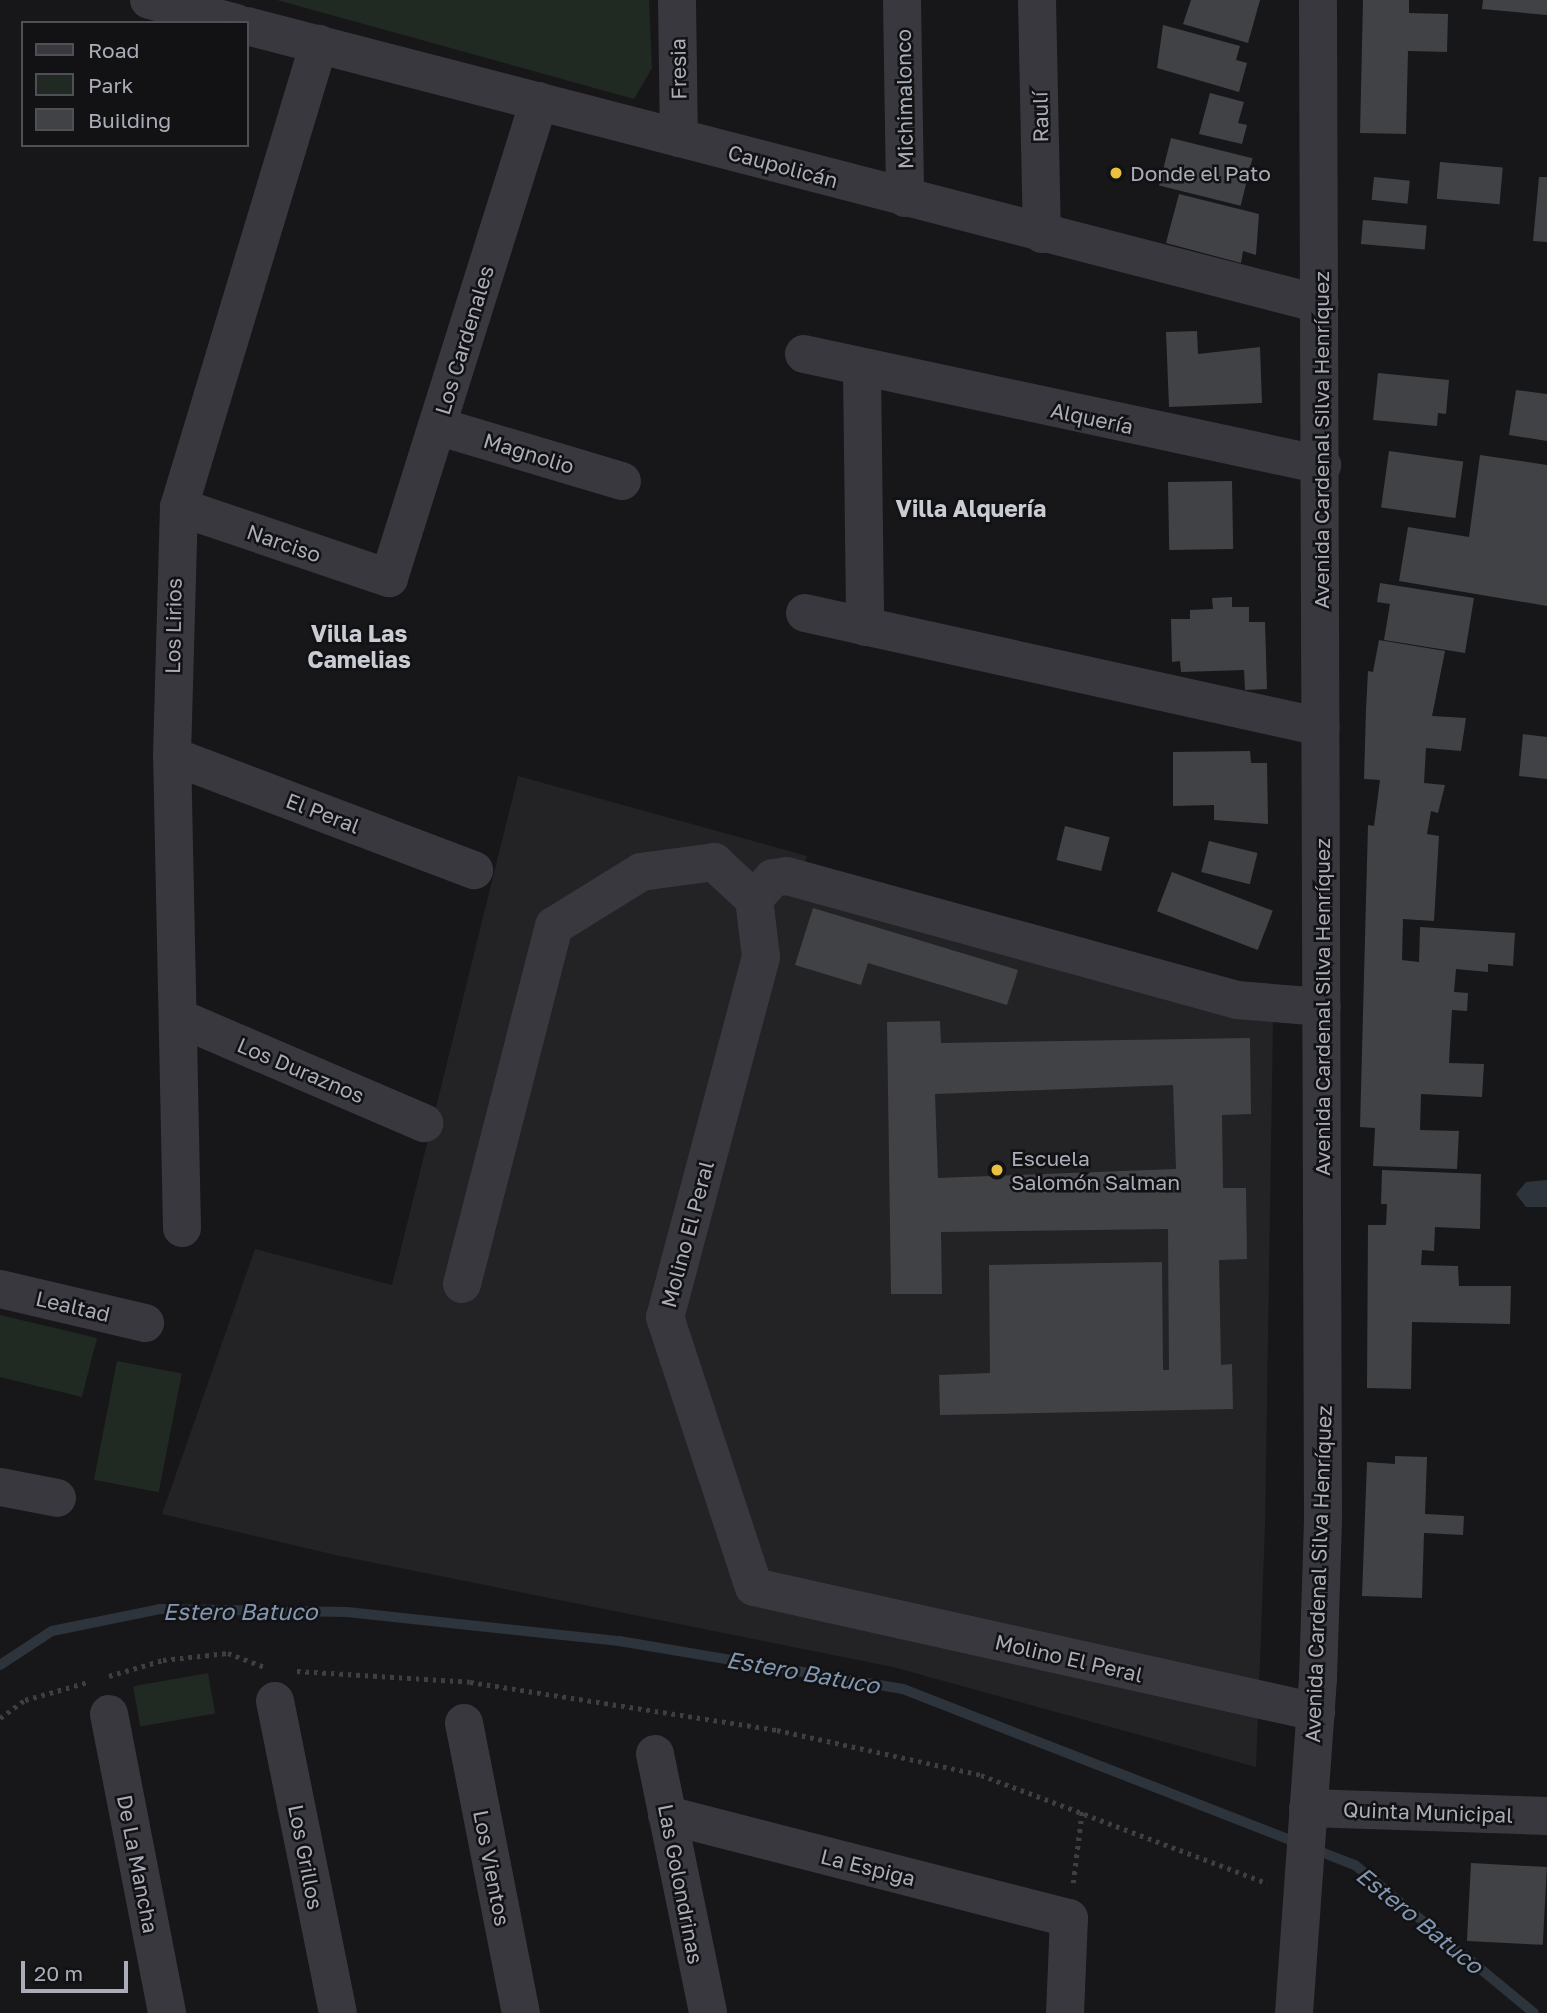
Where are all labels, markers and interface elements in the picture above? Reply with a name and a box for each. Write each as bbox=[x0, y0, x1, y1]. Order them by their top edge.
legend bbox=[21, 21, 248, 147]
street label: Michimalonco bbox=[890, 29, 918, 169]
text: Road bbox=[88, 37, 139, 63]
street label: Fresia bbox=[665, 38, 691, 100]
text: Park bbox=[88, 72, 133, 98]
street label: Raulí bbox=[1027, 91, 1053, 143]
text: Building bbox=[88, 107, 171, 133]
street label: Caupolicán bbox=[725, 139, 841, 193]
place label: Donde el Pato bbox=[1130, 160, 1271, 186]
marker: Donde el Pato bbox=[1108, 165, 1124, 181]
street label: Los Cardenales bbox=[429, 262, 499, 418]
street label: Avenida Cardenal Silva Henríquez bbox=[1308, 271, 1334, 609]
street label: Alquería bbox=[1048, 397, 1136, 439]
street label: Magnolio bbox=[481, 427, 577, 479]
district label: Villa Alquería bbox=[896, 494, 1046, 522]
street label: Narciso bbox=[244, 519, 324, 567]
street label: Los Lirios bbox=[160, 578, 186, 674]
district label: Villa Las Camelias bbox=[307, 619, 411, 673]
street label: El Peral bbox=[283, 787, 363, 839]
street label: Avenida Cardenal Silva Henríquez bbox=[1309, 838, 1335, 1176]
street label: Los Duraznos bbox=[234, 1032, 368, 1108]
place label: Escuela Salomón Salman bbox=[1011, 1145, 1180, 1195]
street label: Molino El Peral bbox=[655, 1158, 719, 1310]
marker: Escuela Salomón Salman bbox=[989, 1162, 1005, 1178]
street label: Lealtad bbox=[33, 1285, 113, 1327]
street label: Avenida Cardenal Silva Henríquez bbox=[1300, 1405, 1336, 1743]
water label: Estero Batuco bbox=[163, 1597, 317, 1625]
street label: Molino El Peral bbox=[993, 1629, 1145, 1687]
water label: Estero Batuco bbox=[724, 1645, 882, 1699]
street label: De La Mancha bbox=[112, 1793, 164, 1935]
street label: Quinta Municipal bbox=[1343, 1796, 1513, 1828]
street label: Los Grillos bbox=[283, 1802, 329, 1912]
street label: Las Golondrinas bbox=[653, 1802, 709, 1966]
street label: Los Vientos bbox=[468, 1808, 516, 1928]
street label: La Espiga bbox=[818, 1843, 918, 1891]
water label: Estero Batuco bbox=[1351, 1861, 1489, 1979]
scale bar bbox=[24, 1946, 131, 1990]
text: 20 m bbox=[34, 1960, 83, 1986]

